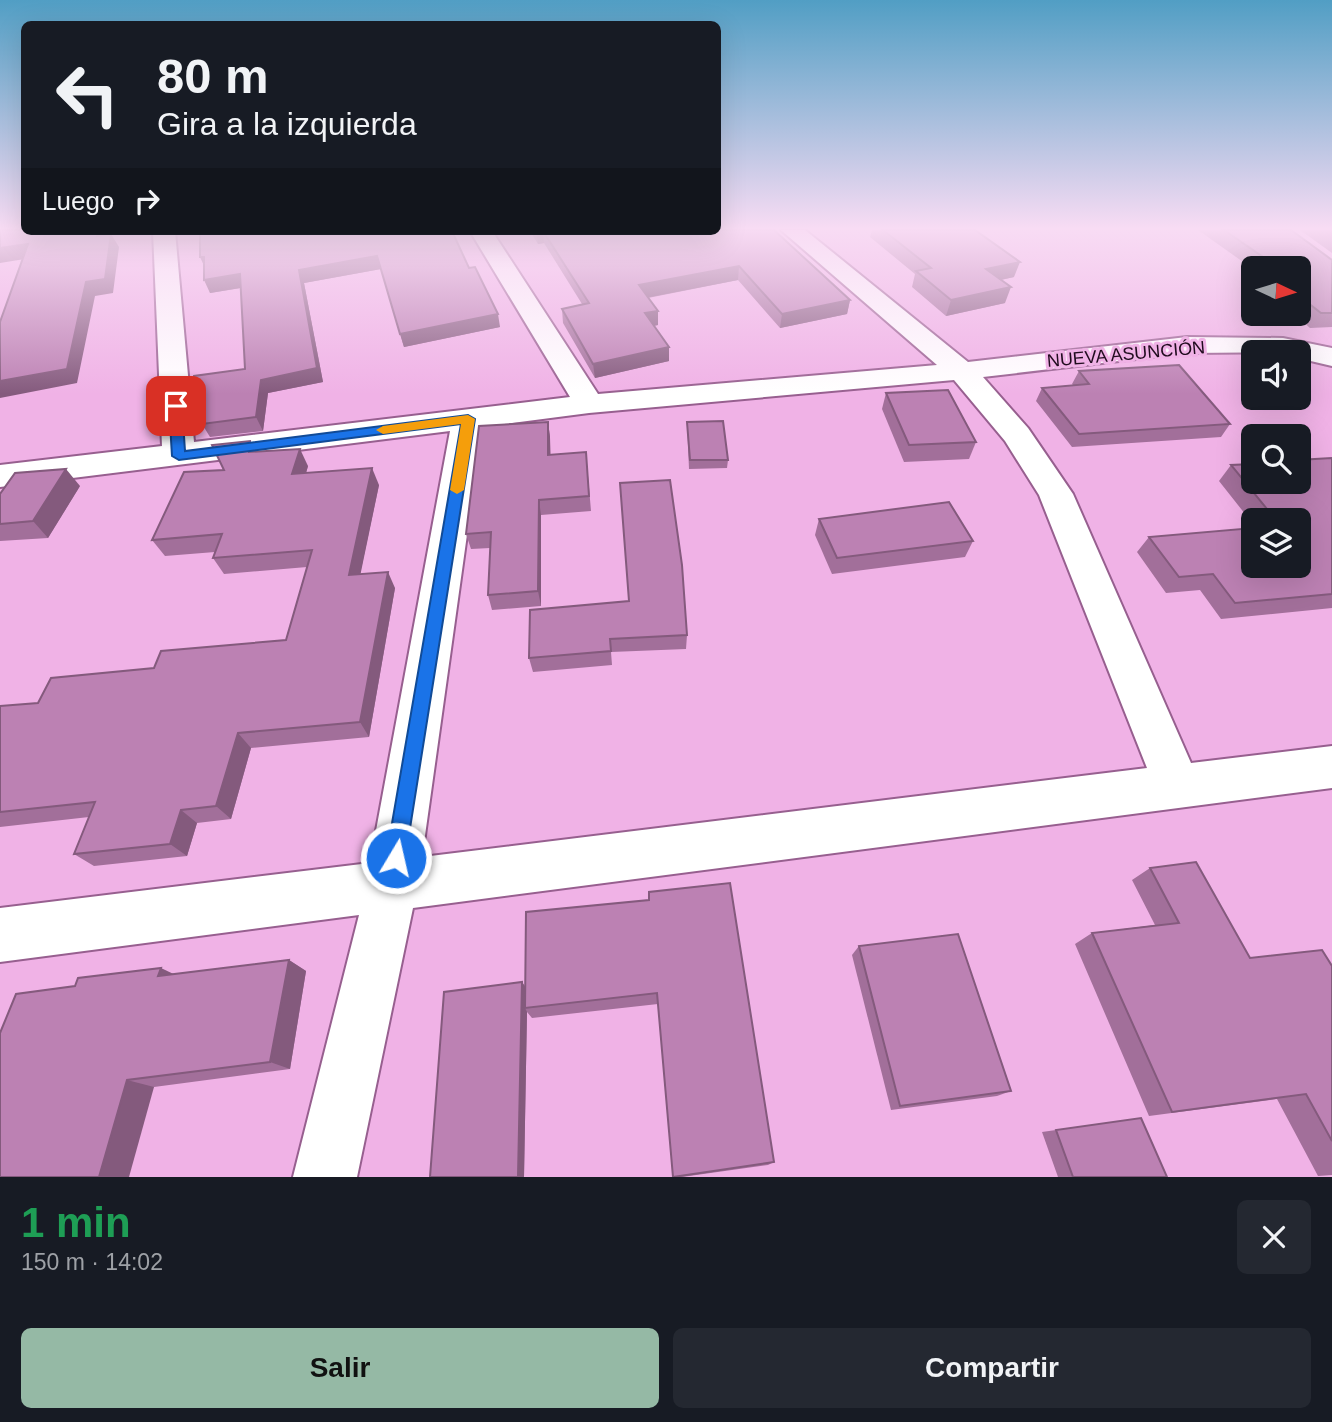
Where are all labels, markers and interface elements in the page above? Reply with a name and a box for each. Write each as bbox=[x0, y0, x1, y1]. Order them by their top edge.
icon: left bbox=[42, 49, 133, 140]
text: 80 m bbox=[157, 49, 269, 103]
text: Gira a la izquierda bbox=[157, 106, 417, 142]
icon: right bbox=[128, 182, 166, 220]
text: Luego bbox=[42, 186, 114, 216]
north arrow bbox=[1241, 256, 1311, 326]
map controls bbox=[1241, 256, 1311, 578]
street label: NUEVA ASUNCIÓN bbox=[1046, 336, 1206, 371]
button: sound bbox=[1241, 340, 1311, 410]
pin bbox=[146, 376, 206, 436]
icon: arrive bbox=[157, 387, 195, 425]
button: search bbox=[1241, 424, 1311, 494]
button: layers bbox=[1241, 508, 1311, 578]
position arrow bbox=[359, 821, 433, 895]
text: 1 min bbox=[21, 1199, 131, 1246]
button: close bbox=[1237, 1200, 1311, 1274]
text: 150 m · 14:02 bbox=[21, 1249, 163, 1275]
button: Salir bbox=[21, 1328, 659, 1408]
button: Compartir bbox=[673, 1328, 1311, 1408]

